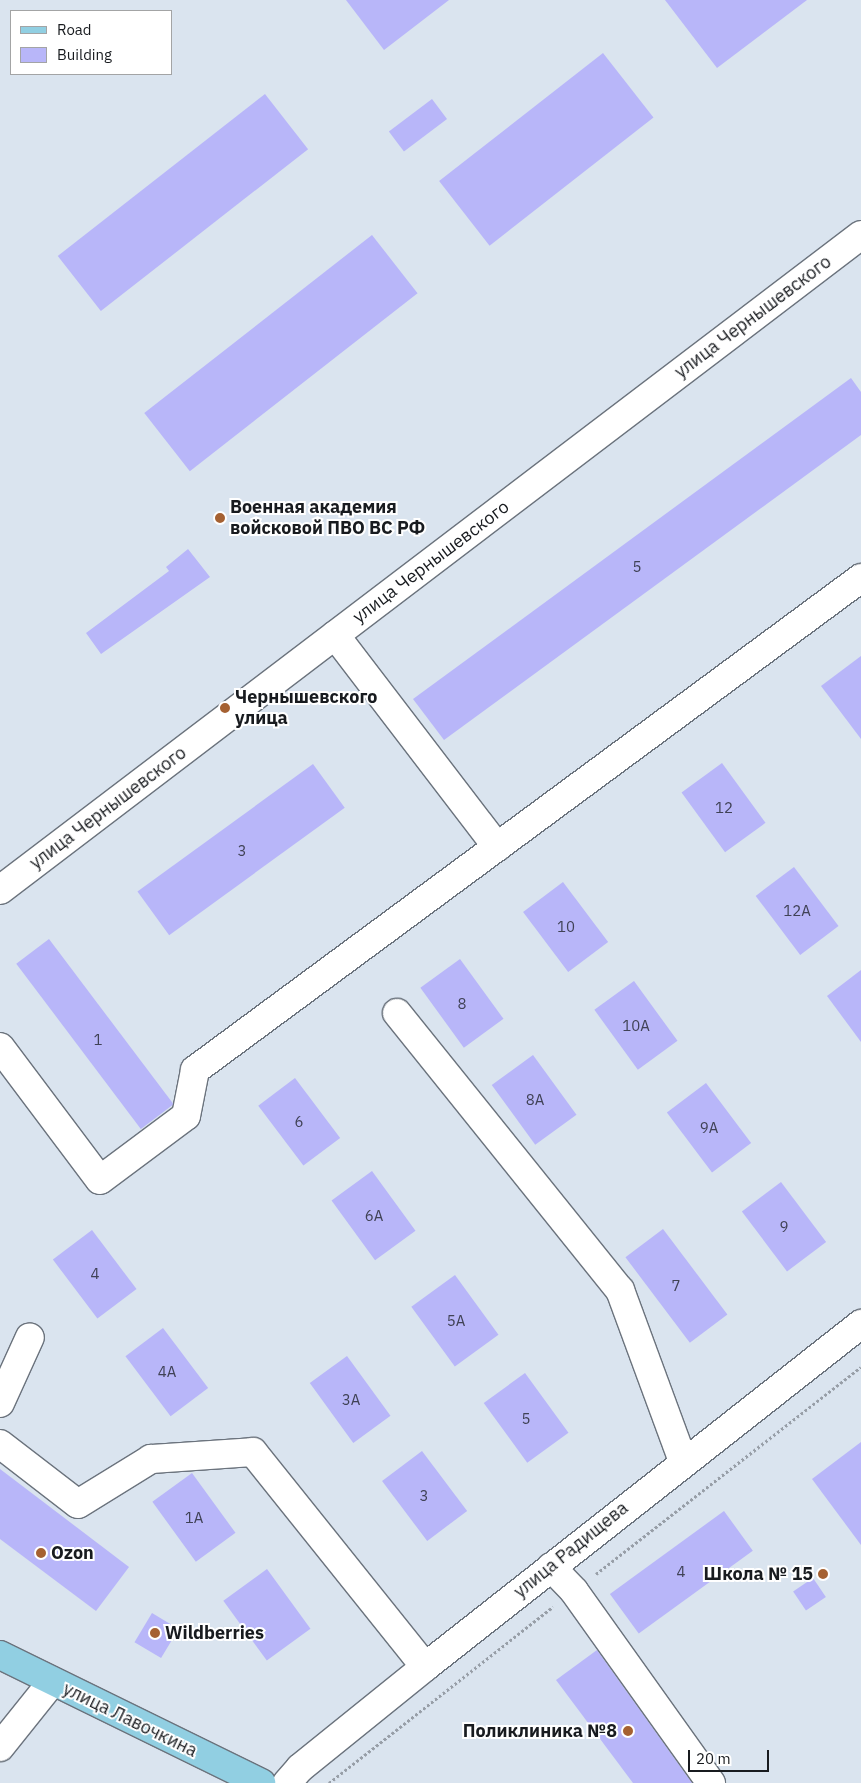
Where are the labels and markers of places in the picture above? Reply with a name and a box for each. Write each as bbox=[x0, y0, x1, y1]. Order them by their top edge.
place label: Военная академия войсковой ПВО ВС РФ bbox=[230, 497, 425, 540]
marker: Военная академия войсковой ПВО ВС РФ bbox=[214, 512, 226, 524]
place label: Чернышевского улица bbox=[235, 687, 377, 730]
marker: Чернышевского улица bbox=[219, 702, 231, 714]
place label: Ozon bbox=[51, 1542, 94, 1564]
marker: Ozon bbox=[35, 1547, 47, 1559]
place label: Школа № 15 bbox=[704, 1563, 813, 1585]
marker: Школа № 15 bbox=[817, 1568, 829, 1580]
place label: Wildberries bbox=[165, 1622, 264, 1644]
marker: Wildberries bbox=[149, 1627, 161, 1639]
place label: Поликлиника №8 bbox=[463, 1720, 617, 1742]
marker: Поликлиника №8 bbox=[621, 1724, 635, 1738]

